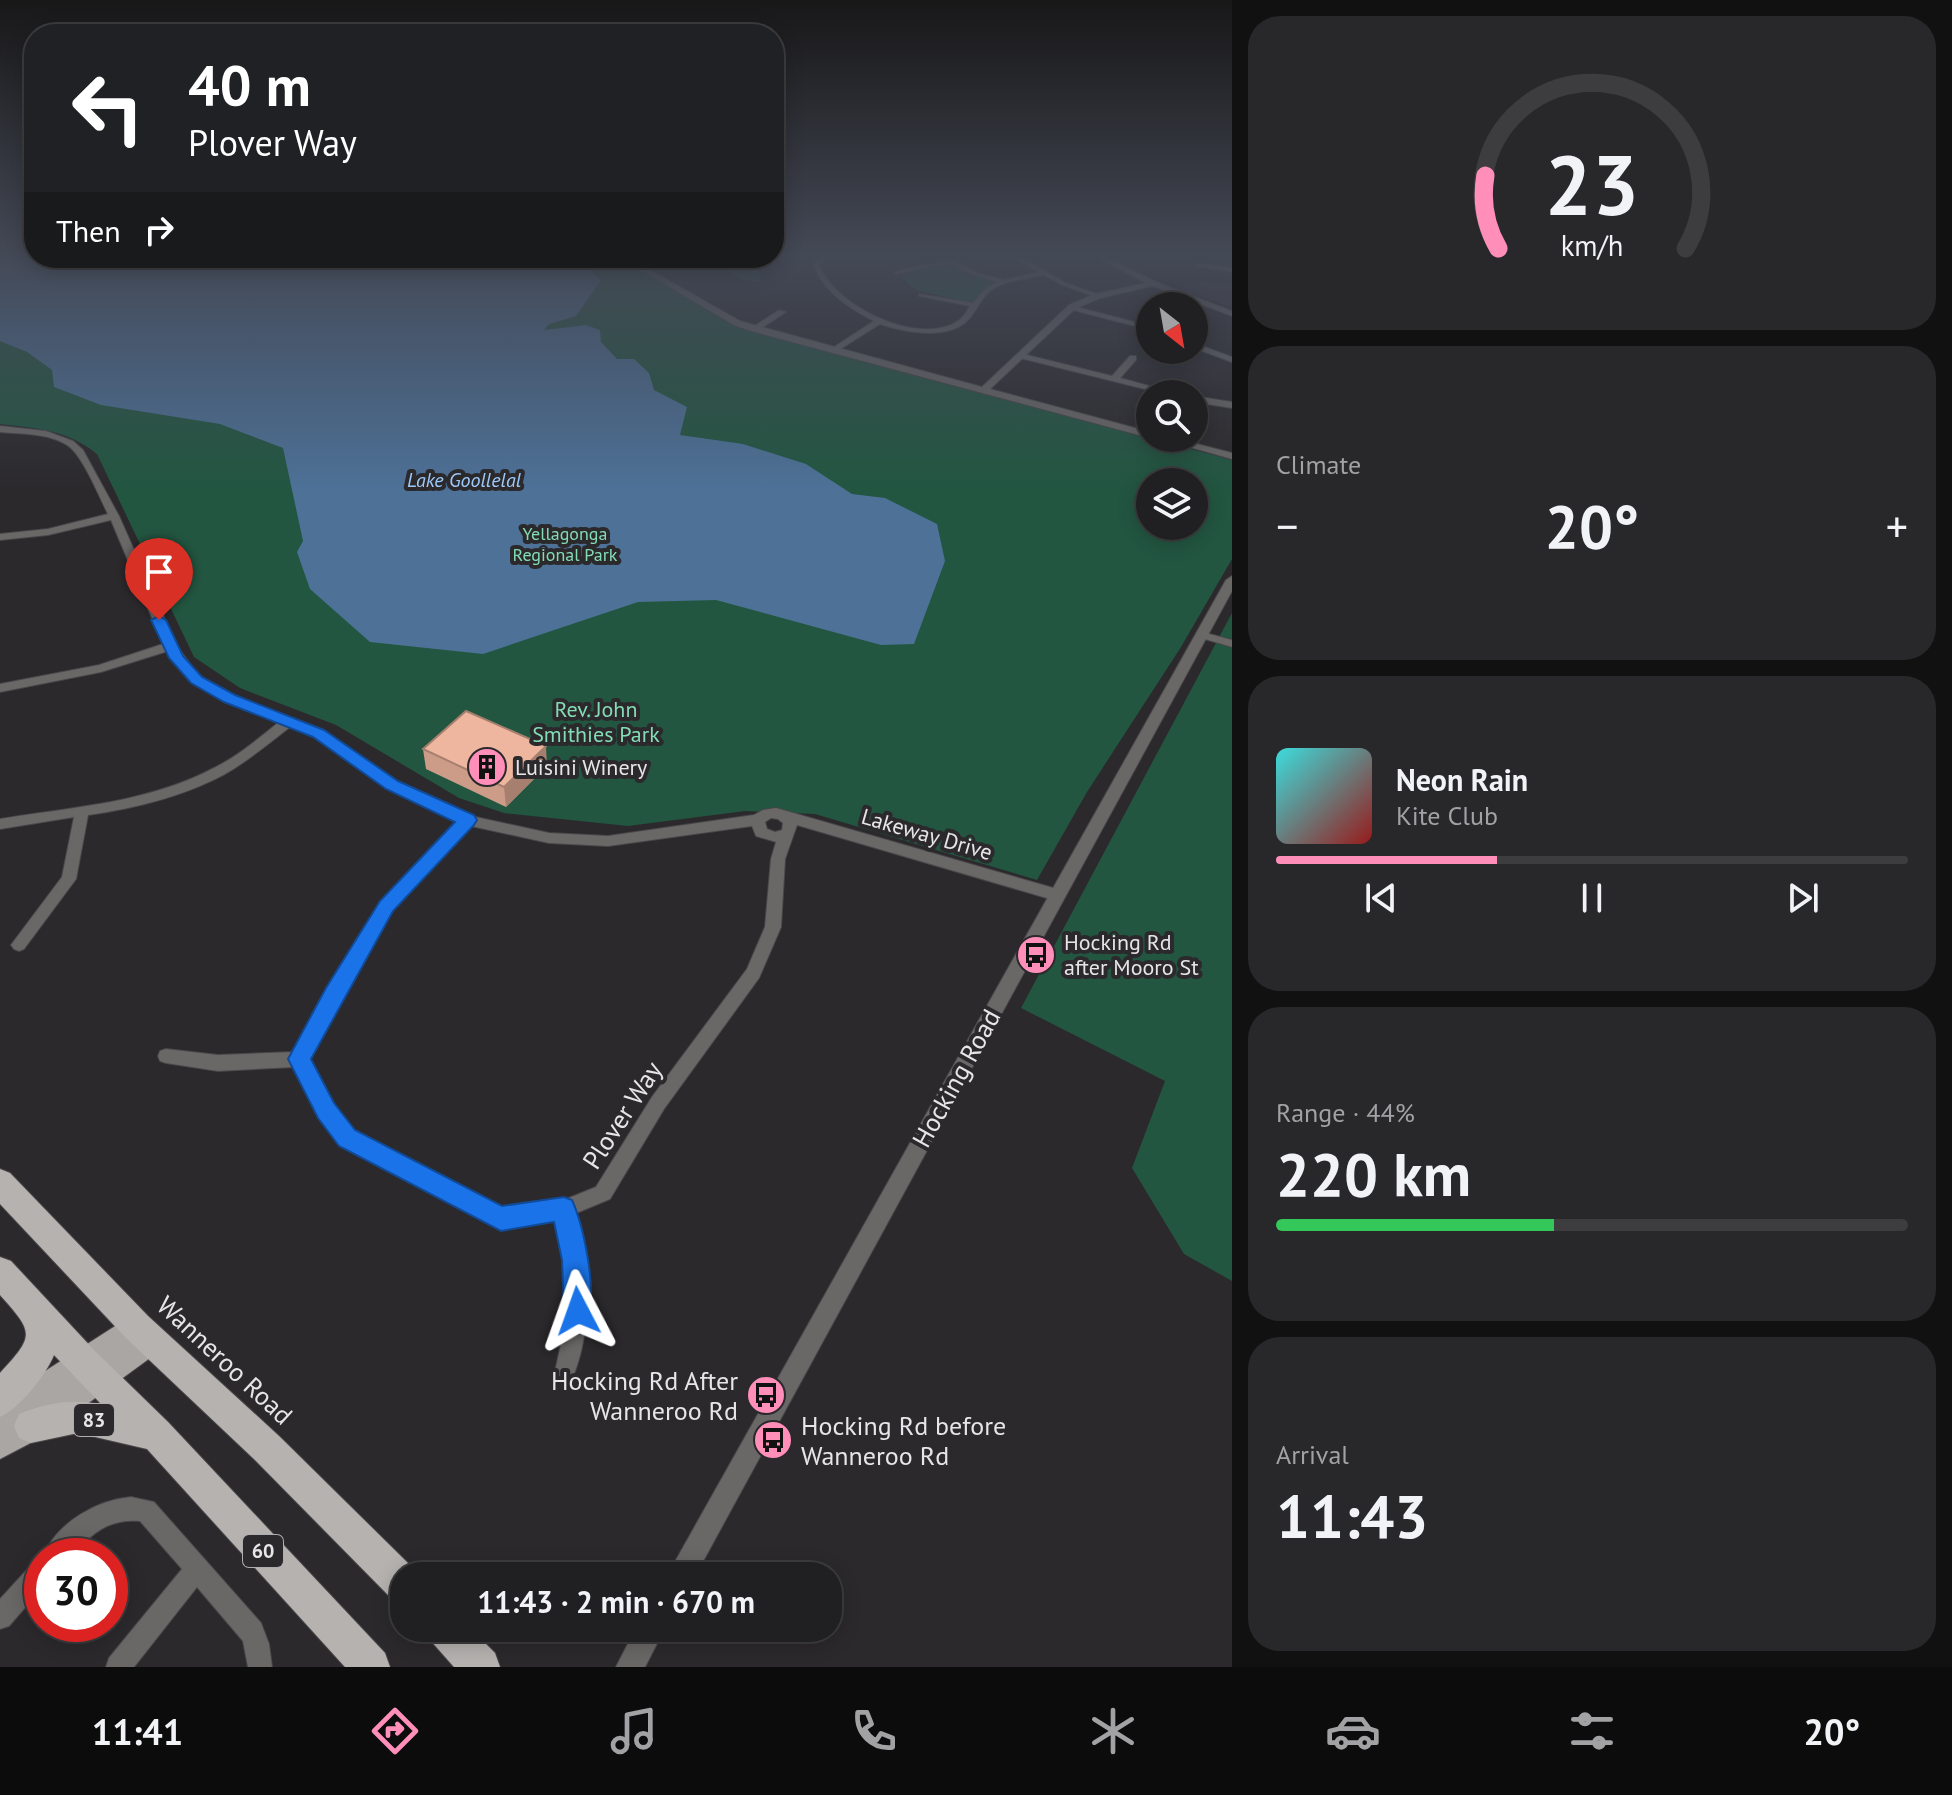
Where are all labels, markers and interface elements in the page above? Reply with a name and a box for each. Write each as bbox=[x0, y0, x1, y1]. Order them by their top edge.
text: 40 m bbox=[188, 49, 311, 121]
icon: left bbox=[56, 56, 160, 160]
text: Plover Way bbox=[188, 119, 357, 166]
text: 23 bbox=[1545, 130, 1639, 238]
icon: right bbox=[137, 208, 181, 252]
text: Then bbox=[56, 211, 121, 250]
text: km/h bbox=[1561, 227, 1623, 264]
north arrow bbox=[1136, 292, 1208, 364]
map controls bbox=[1136, 292, 1208, 540]
button: search bbox=[1136, 380, 1208, 452]
text: Climate bbox=[1276, 448, 1361, 481]
water label: Lake Goollelal bbox=[407, 467, 522, 493]
button: layers bbox=[1136, 468, 1208, 540]
text: 20° bbox=[1545, 487, 1639, 565]
text: − bbox=[1276, 497, 1298, 554]
text: + bbox=[1886, 497, 1908, 554]
park label: Yellagonga Regional Park bbox=[513, 522, 618, 566]
pin bbox=[125, 538, 193, 620]
icon: arrive bbox=[137, 550, 181, 594]
park label: Rev. John Smithies Park bbox=[532, 695, 660, 748]
building icon: Luisini Winery bbox=[466, 746, 508, 788]
place label: Luisini Winery bbox=[515, 753, 648, 781]
text: Neon Rain bbox=[1396, 760, 1528, 799]
text: Kite Club bbox=[1396, 799, 1498, 832]
street label: Lakeway Drive bbox=[858, 802, 996, 866]
icon: previous bbox=[1359, 876, 1403, 920]
icon: pause bbox=[1570, 876, 1614, 920]
icon: next bbox=[1781, 876, 1825, 920]
place label: Hocking Rd after Mooro St bbox=[1064, 928, 1199, 981]
bus stop icon: Hocking Rd after Mooro St bbox=[1015, 934, 1057, 976]
street label: Hocking Road bbox=[905, 1003, 1007, 1153]
street label: Plover Way bbox=[575, 1055, 669, 1175]
text: Range · 44% bbox=[1276, 1096, 1415, 1129]
text: 220 km bbox=[1276, 1135, 1471, 1213]
position arrow bbox=[536, 1269, 620, 1353]
street label: Wanneroo Road bbox=[150, 1289, 300, 1431]
place label: Hocking Rd After Wanneroo Rd bbox=[551, 1364, 738, 1427]
bus stop icon: Hocking Rd After Wanneroo Rd bbox=[745, 1374, 787, 1416]
road number: 83 bbox=[74, 1404, 114, 1436]
place label: Hocking Rd before Wanneroo Rd bbox=[801, 1409, 1006, 1472]
bus stop icon: Hocking Rd before Wanneroo Rd bbox=[752, 1419, 794, 1461]
text: Arrival bbox=[1276, 1438, 1349, 1471]
text: 11:43 bbox=[1276, 1477, 1428, 1555]
road number: 60 bbox=[243, 1535, 283, 1567]
speed limit sign: 30 bbox=[24, 1538, 128, 1642]
text: 11:43 · 2 min · 670 m bbox=[477, 1582, 755, 1621]
icon: directions bbox=[367, 1703, 423, 1759]
icon: music bbox=[606, 1703, 662, 1759]
icon: phone bbox=[846, 1703, 902, 1759]
icon: climate bbox=[1085, 1703, 1141, 1759]
icon: car bbox=[1325, 1703, 1381, 1759]
icon: filters bbox=[1564, 1703, 1620, 1759]
text: 11:41 bbox=[92, 1708, 183, 1755]
text: 20° bbox=[1804, 1708, 1860, 1755]

